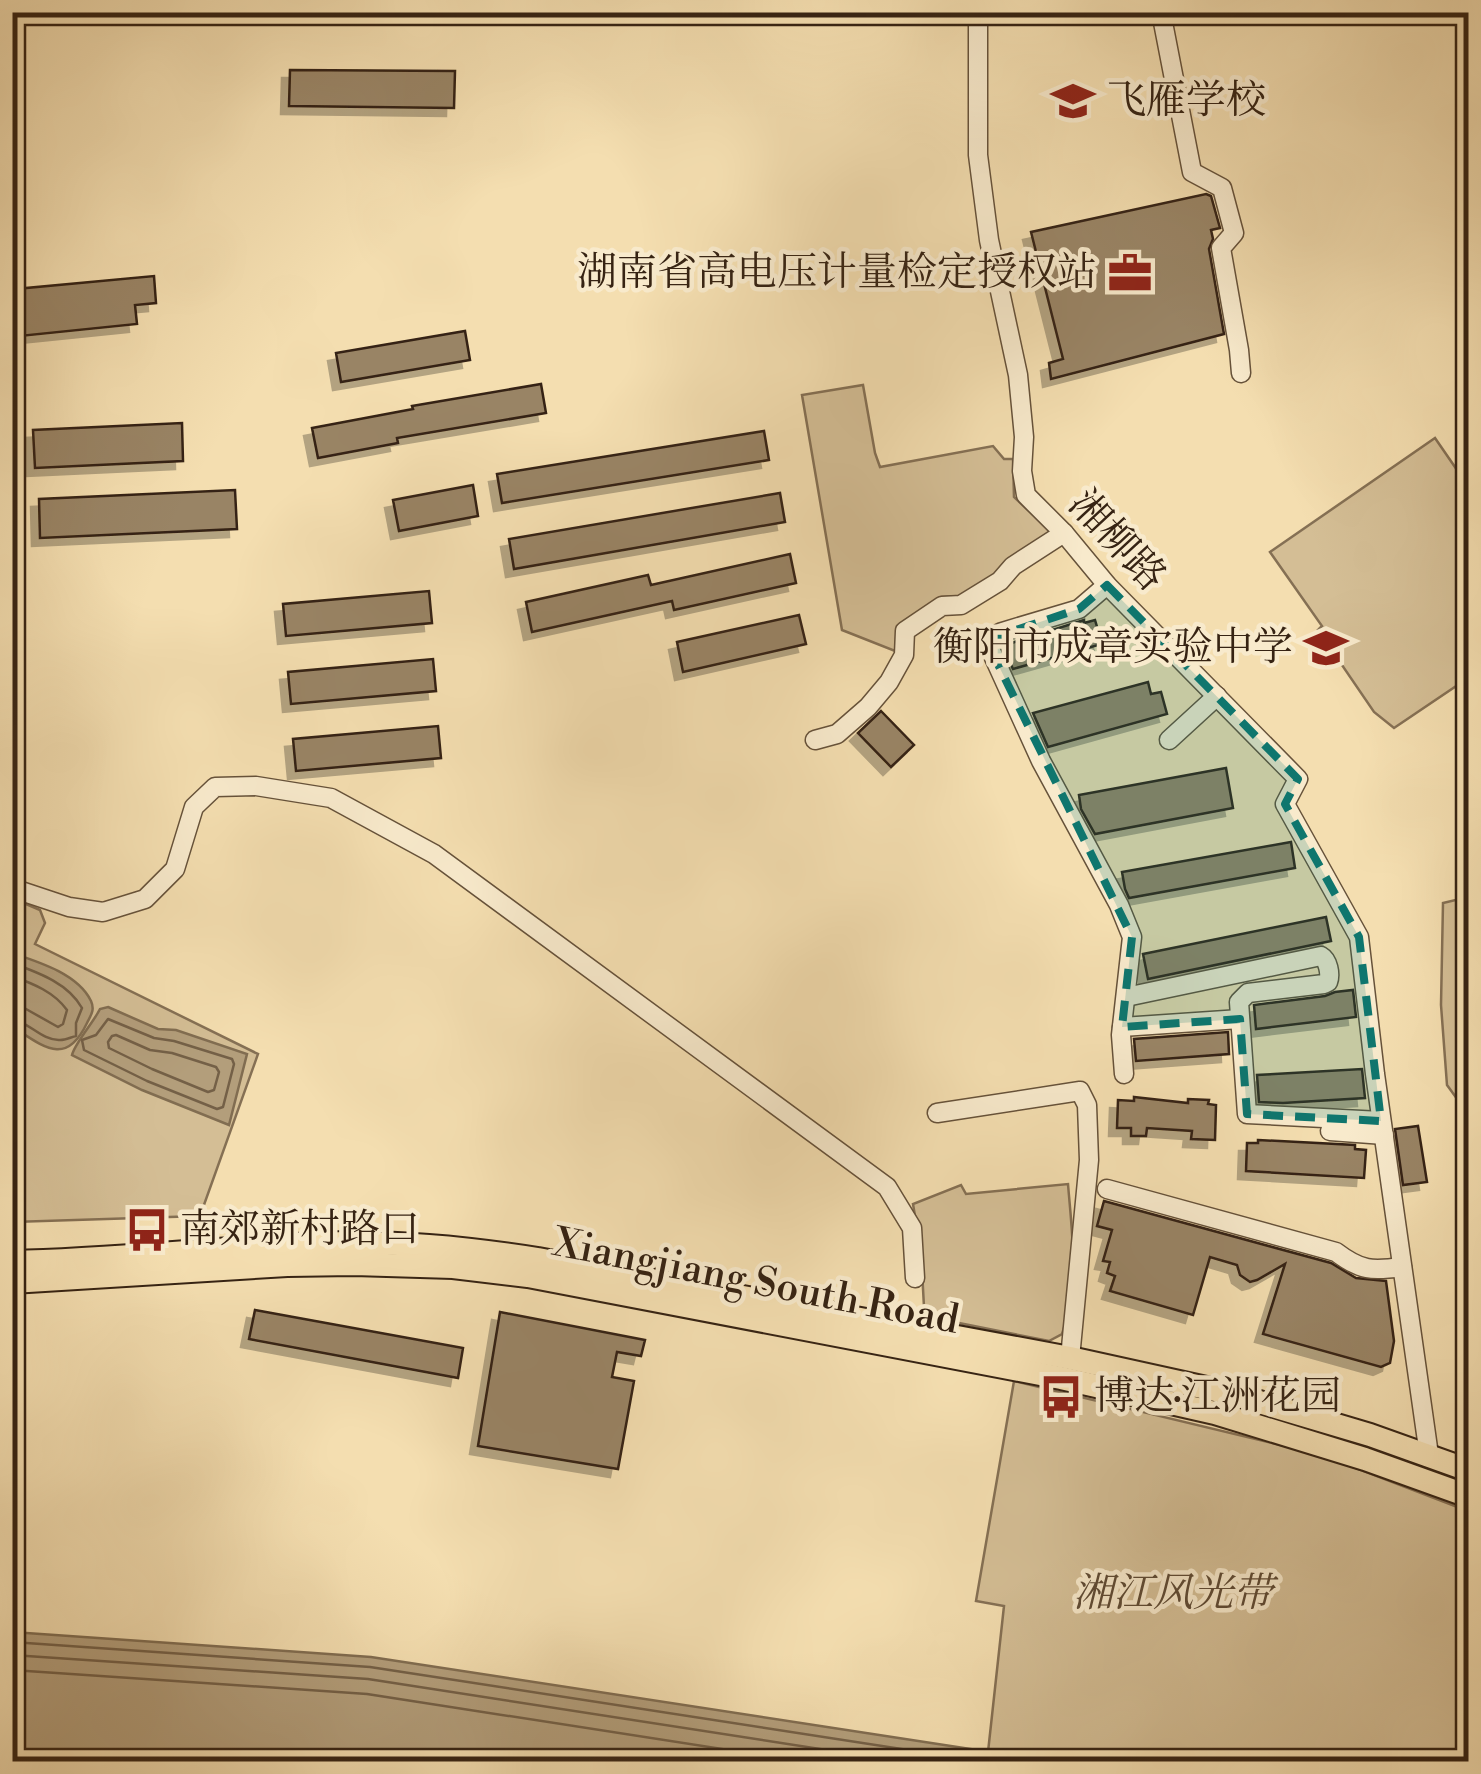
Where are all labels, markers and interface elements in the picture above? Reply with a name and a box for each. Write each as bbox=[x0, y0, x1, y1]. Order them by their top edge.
place label: 飞雁学校 bbox=[1106, 76, 1266, 126]
school or university icon: 飞雁学校 bbox=[1049, 77, 1097, 125]
place label: 湖南省高电压计量检定授权站 bbox=[577, 248, 1097, 298]
office icon: 湖南省高电压计量检定授权站 bbox=[1106, 249, 1154, 297]
street label: 湘柳路 bbox=[1058, 480, 1176, 602]
place label: 衡阳市成章实验中学 bbox=[933, 623, 1293, 673]
school or university icon: 衡阳市成章实验中学 bbox=[1302, 624, 1350, 672]
place label: 南郊新村路口 bbox=[180, 1205, 420, 1255]
bus stop icon: 南郊新村路口 bbox=[123, 1206, 171, 1254]
street label: Xiangjiang South Road bbox=[548, 1218, 963, 1347]
place label: 博达·江洲花园 bbox=[1094, 1372, 1341, 1422]
bus stop icon: 博达·江洲花园 bbox=[1037, 1373, 1085, 1421]
park label: 湘江风光带 bbox=[1073, 1569, 1279, 1619]

